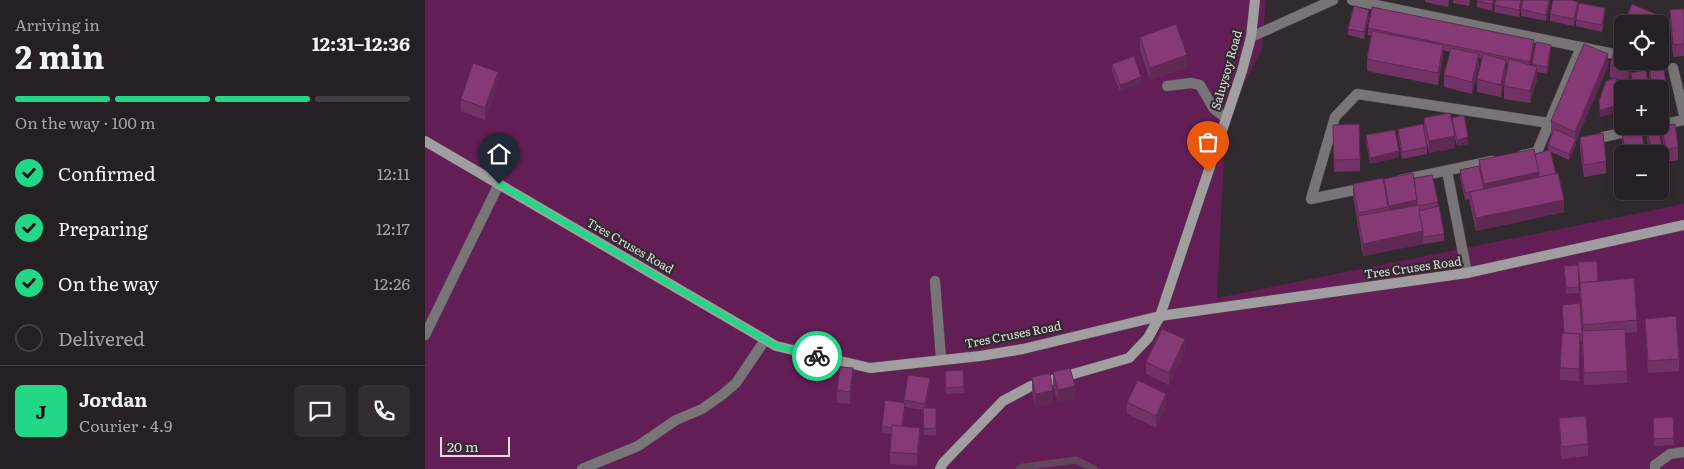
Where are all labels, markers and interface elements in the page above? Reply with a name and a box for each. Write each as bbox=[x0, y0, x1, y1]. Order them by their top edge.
text: Arriving in bbox=[15, 12, 100, 36]
map controls bbox=[1614, 15, 1669, 200]
button: locate bbox=[1614, 15, 1669, 70]
street label: Saluysoy Road bbox=[1206, 27, 1246, 112]
text: 12:31–12:36 bbox=[312, 29, 410, 57]
text: 2 min bbox=[15, 31, 104, 79]
button: + bbox=[1614, 80, 1669, 135]
text: On the way · 100 m bbox=[15, 110, 155, 134]
pin bbox=[1187, 121, 1229, 172]
icon: bag bbox=[1194, 128, 1222, 156]
pin bbox=[478, 133, 520, 184]
icon: home bbox=[485, 140, 513, 168]
button: − bbox=[1614, 145, 1669, 200]
icon: check bbox=[15, 159, 43, 187]
text: Confirmed bbox=[58, 159, 156, 187]
text: 12:11 bbox=[377, 161, 410, 185]
street label: Tres Cruses Road bbox=[584, 213, 678, 278]
icon: check bbox=[15, 214, 43, 242]
text: Preparing bbox=[58, 214, 148, 242]
text: 12:17 bbox=[376, 216, 410, 240]
street label: Tres Cruses Road bbox=[1363, 251, 1463, 283]
icon: check bbox=[15, 269, 43, 297]
text: On the way bbox=[58, 269, 159, 297]
text: 12:26 bbox=[374, 271, 410, 295]
street label: Tres Cruses Road bbox=[963, 316, 1063, 352]
text: Delivered bbox=[58, 324, 145, 352]
courier bbox=[792, 331, 842, 381]
icon: bike bbox=[803, 342, 831, 370]
text: Jordan bbox=[79, 385, 148, 413]
button: chat bbox=[294, 385, 346, 437]
button: phone bbox=[358, 385, 410, 437]
text: J bbox=[36, 397, 46, 425]
text: Courier · 4.9 bbox=[79, 413, 172, 437]
scale bar bbox=[440, 434, 510, 457]
text: 20 m bbox=[447, 436, 479, 456]

